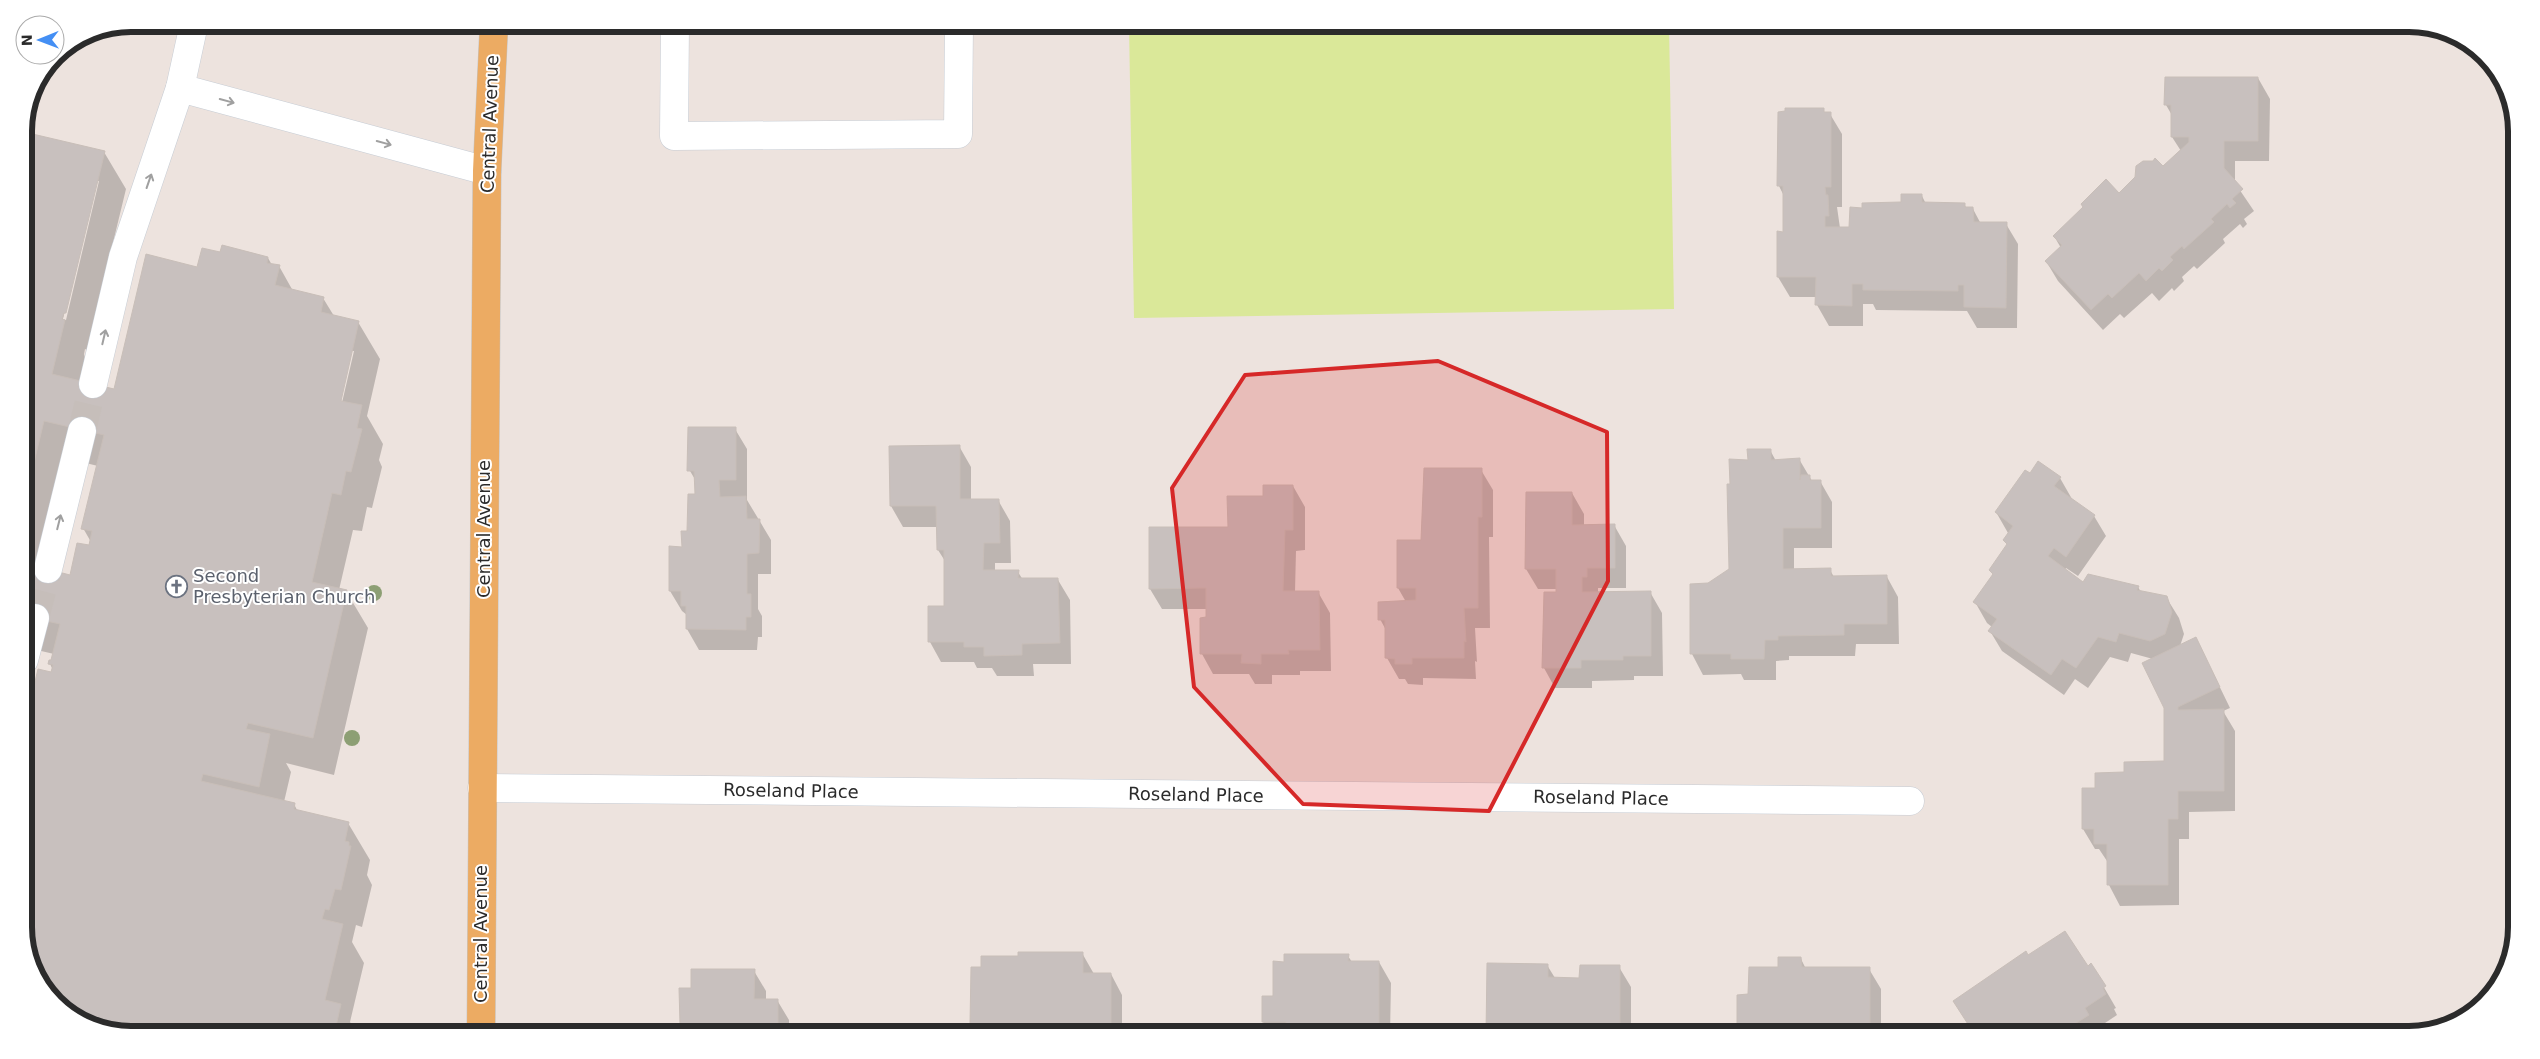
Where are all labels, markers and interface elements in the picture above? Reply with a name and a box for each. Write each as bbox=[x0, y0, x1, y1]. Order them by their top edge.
north arrow bbox=[15, 15, 65, 65]
text: N bbox=[19, 34, 35, 46]
street label: Central Avenue bbox=[477, 55, 502, 193]
one-way arrow bbox=[219, 96, 235, 106]
one-way arrow bbox=[376, 139, 392, 149]
one-way arrow bbox=[145, 173, 154, 189]
one-way arrow bbox=[100, 329, 109, 345]
street label: Central Avenue bbox=[473, 460, 494, 598]
one-way arrow bbox=[55, 514, 65, 530]
place label: Second Presbyterian Church bbox=[193, 565, 375, 607]
church icon: Second Presbyterian Church bbox=[165, 574, 189, 598]
street label: Roseland Place bbox=[723, 779, 859, 802]
street label: Roseland Place bbox=[1128, 783, 1264, 806]
street label: Roseland Place bbox=[1533, 786, 1669, 809]
street label: Central Avenue bbox=[470, 865, 491, 1003]

